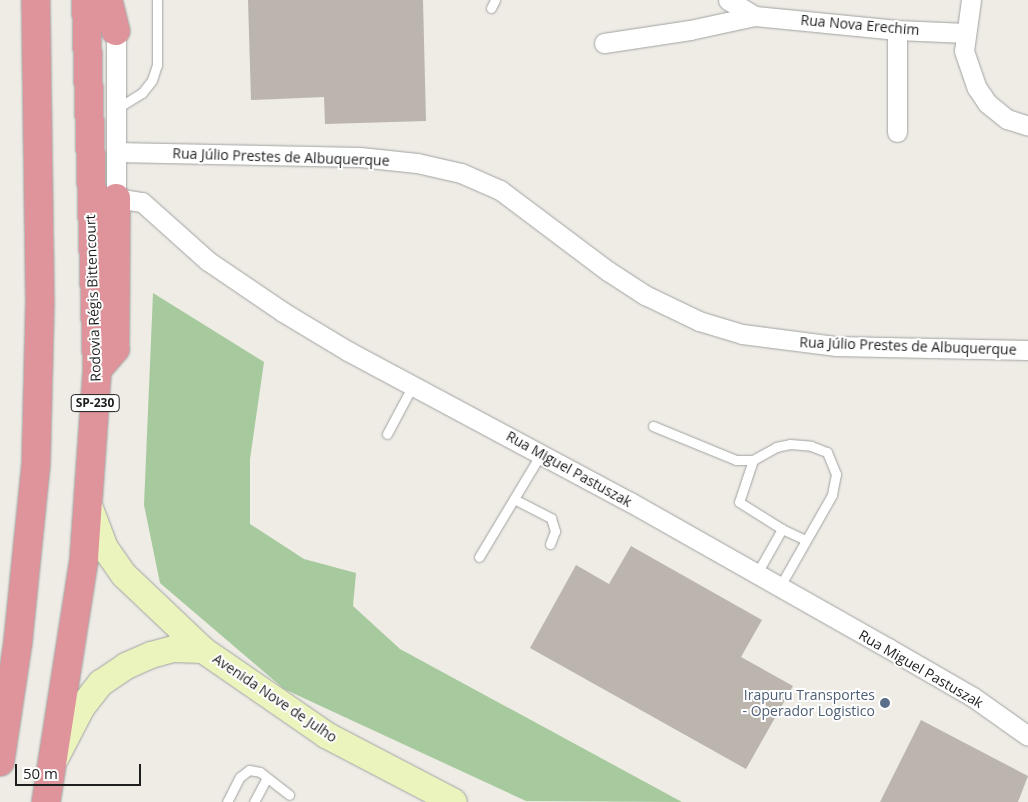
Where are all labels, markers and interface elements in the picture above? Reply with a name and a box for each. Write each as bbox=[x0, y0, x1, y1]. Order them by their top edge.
street label: Rua Nova Erechim bbox=[800, 11, 920, 39]
street label: Rua Júlio Prestes de Albuquerque bbox=[172, 145, 390, 169]
street label: Rodovia Régis Bittencourt bbox=[82, 214, 104, 382]
street label: Rua Júlio Prestes de Albuquerque bbox=[799, 334, 1017, 358]
road number: SP-230 bbox=[70, 393, 120, 412]
street label: Rua Miguel Pastuszak bbox=[503, 428, 635, 510]
street label: Rua Miguel Pastuszak bbox=[856, 627, 986, 711]
street label: Avenida Nove de Julho bbox=[210, 650, 340, 746]
place label: Irapuru Transportes - Operador Logistico bbox=[743, 687, 875, 720]
marker: Irapuru Transportes - Operador Logistico bbox=[879, 697, 891, 709]
scale bar bbox=[18, 754, 144, 786]
text: 50 m bbox=[23, 763, 58, 783]

